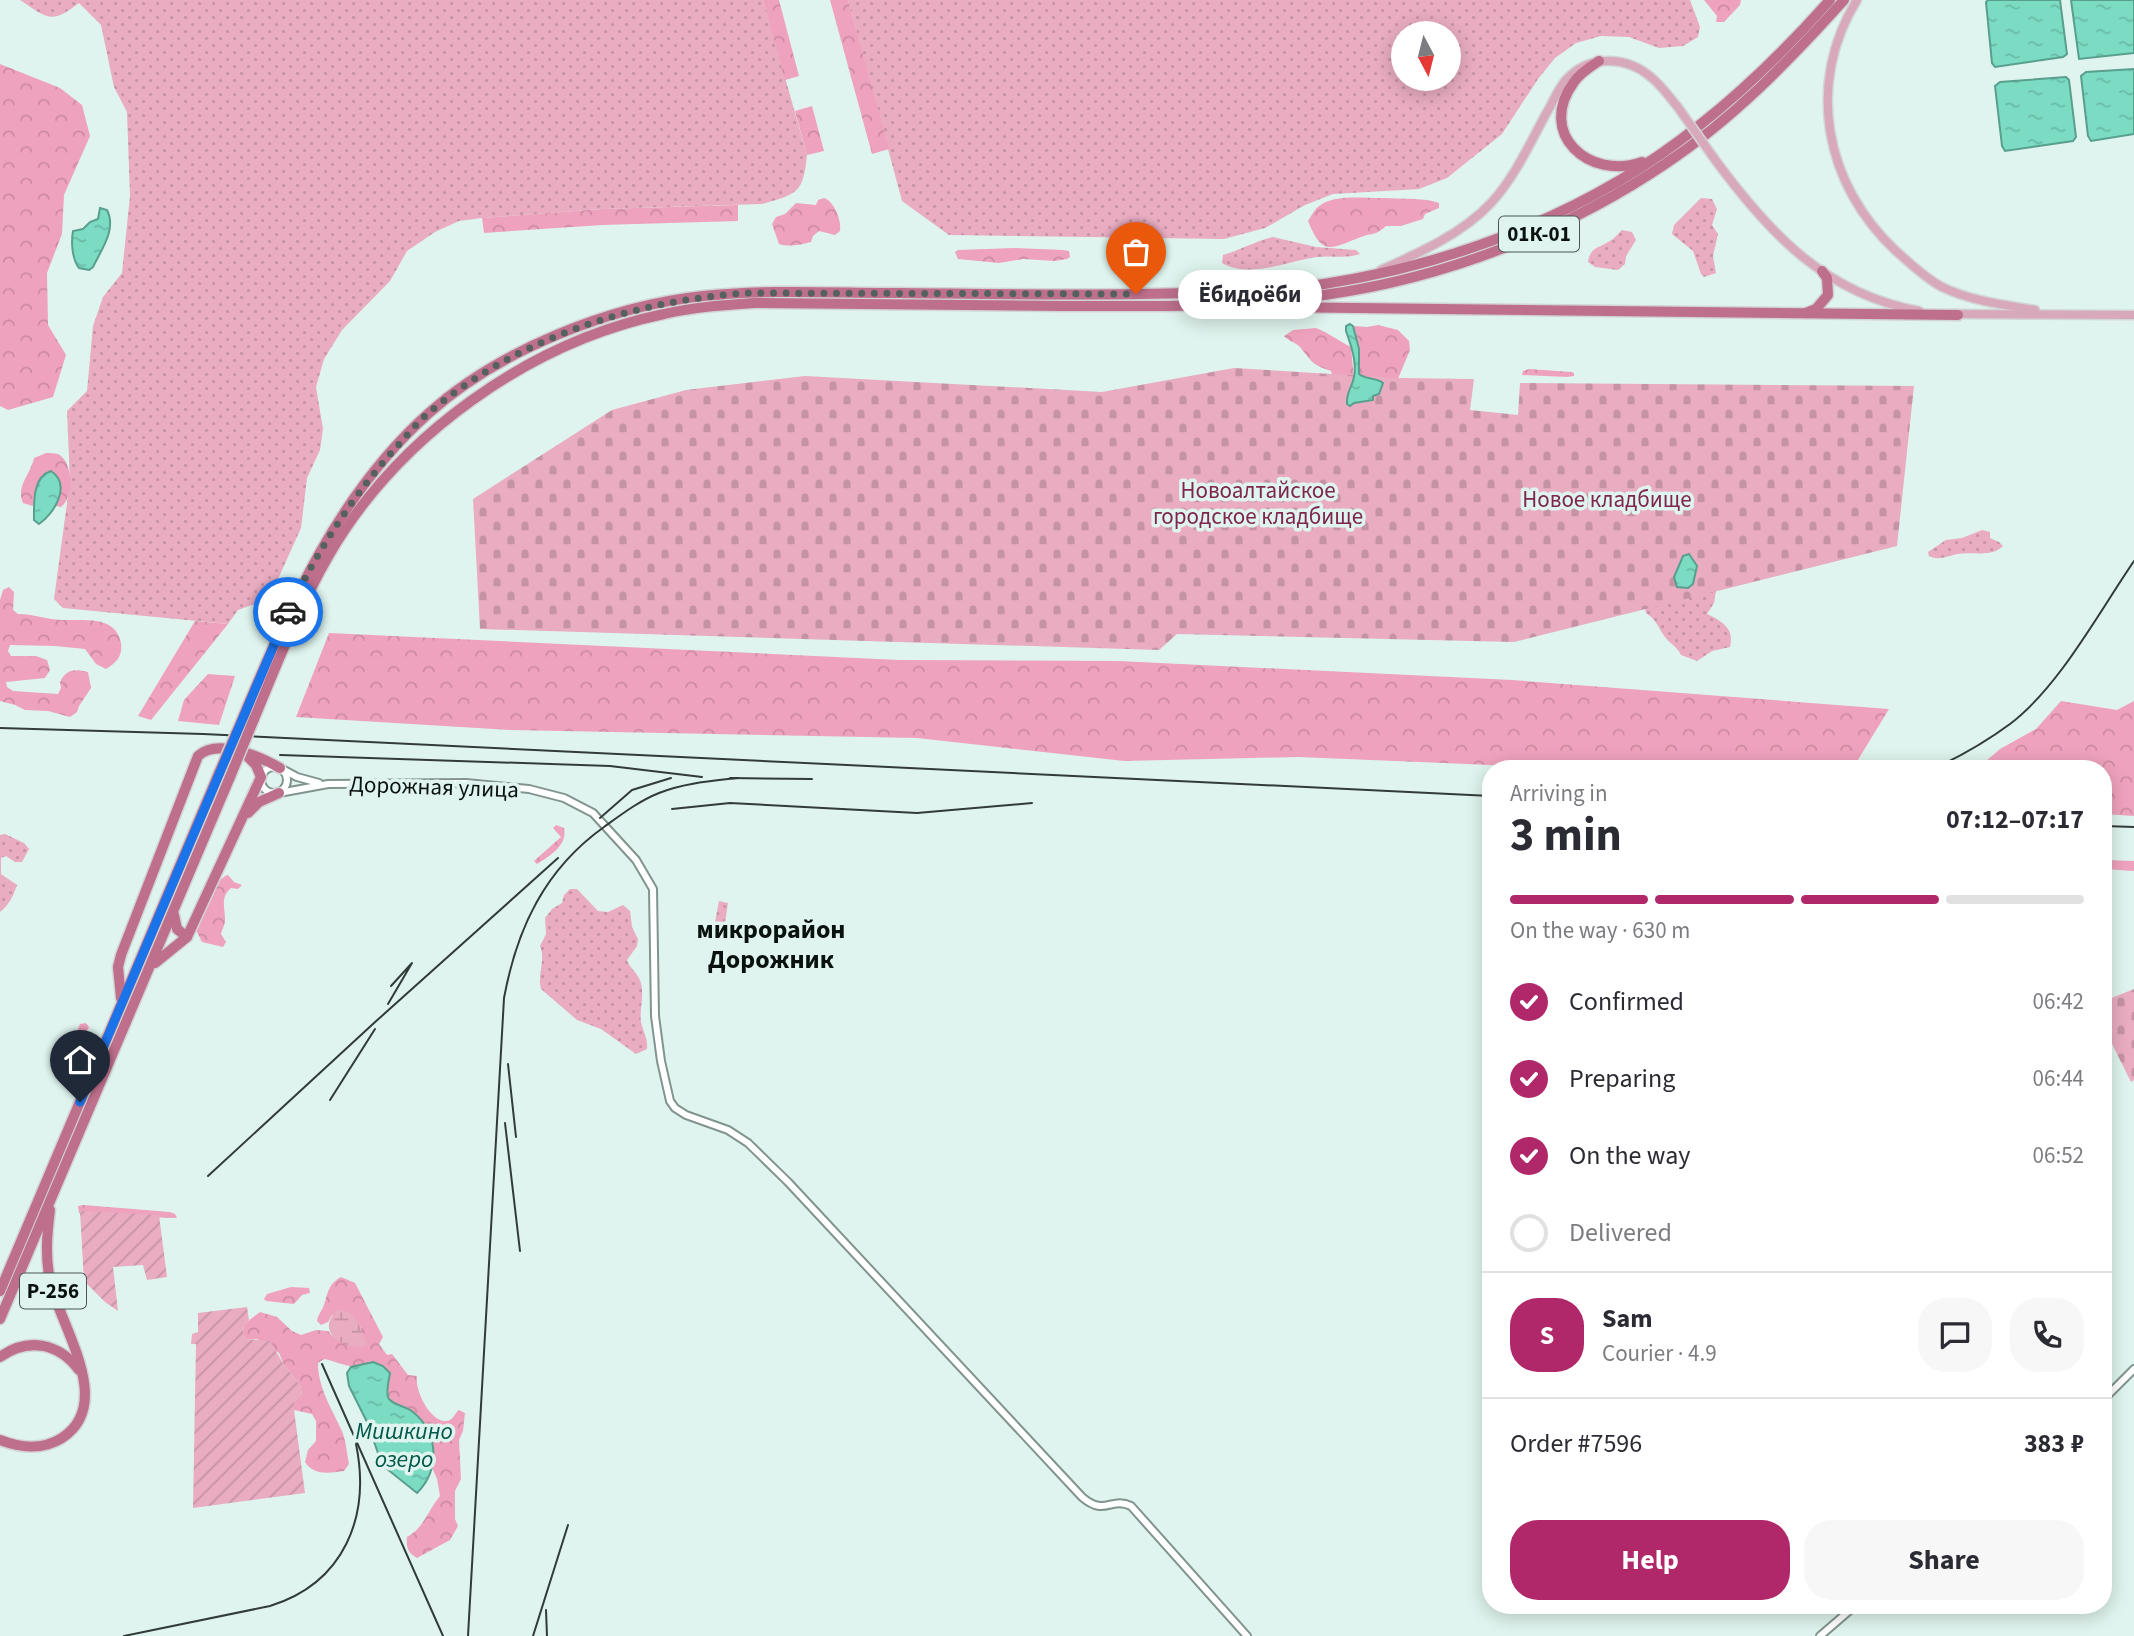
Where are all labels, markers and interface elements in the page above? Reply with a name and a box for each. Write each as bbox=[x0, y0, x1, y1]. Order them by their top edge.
north arrow bbox=[1391, 21, 1461, 91]
map controls bbox=[1391, 21, 1461, 91]
road number: 01К-01 bbox=[1499, 216, 1579, 252]
pin bbox=[1106, 222, 1166, 294]
icon: bag bbox=[1117, 233, 1155, 271]
callout: Ёбидоёби bbox=[1178, 270, 1322, 318]
text: Ёбидоёби bbox=[1198, 278, 1302, 311]
park label: Новоалтайское городское кладбище bbox=[1153, 474, 1363, 533]
park label: Новое кладбище bbox=[1522, 483, 1692, 516]
courier bbox=[253, 577, 323, 647]
icon: car bbox=[269, 593, 307, 631]
street label: Дорожная улица bbox=[349, 768, 519, 806]
text: Arriving in bbox=[1510, 777, 1608, 810]
text: 07:12–07:17 bbox=[1946, 801, 2084, 838]
text: 3 min bbox=[1510, 803, 1622, 868]
district label: микрорайон Дорожник bbox=[697, 911, 845, 978]
text: On the way · 630 m bbox=[1510, 914, 1690, 947]
icon: check bbox=[1510, 983, 1548, 1021]
text: Confirmed bbox=[1569, 983, 1684, 1020]
text: 06:42 bbox=[2033, 985, 2084, 1018]
pin bbox=[50, 1030, 110, 1102]
icon: home bbox=[61, 1041, 99, 1079]
icon: check bbox=[1510, 1060, 1548, 1098]
text: Preparing bbox=[1569, 1060, 1675, 1097]
text: 06:44 bbox=[2033, 1062, 2084, 1095]
icon: check bbox=[1510, 1137, 1548, 1175]
text: On the way bbox=[1569, 1137, 1690, 1174]
text: 06:52 bbox=[2033, 1139, 2084, 1172]
text: Delivered bbox=[1569, 1214, 1672, 1251]
road number: Р-256 bbox=[20, 1274, 86, 1308]
button: chat bbox=[1918, 1298, 1992, 1372]
button: phone bbox=[2010, 1298, 2084, 1372]
text: Sam bbox=[1602, 1300, 1652, 1337]
text: S bbox=[1540, 1317, 1554, 1354]
text: Courier · 4.9 bbox=[1602, 1337, 1717, 1370]
water label: Мишкино озеро bbox=[355, 1414, 453, 1477]
text: Order #7596 bbox=[1510, 1425, 1642, 1462]
text: 383 ₽ bbox=[2024, 1425, 2084, 1462]
button: Help bbox=[1510, 1520, 1790, 1600]
button: Share bbox=[1804, 1520, 2084, 1600]

